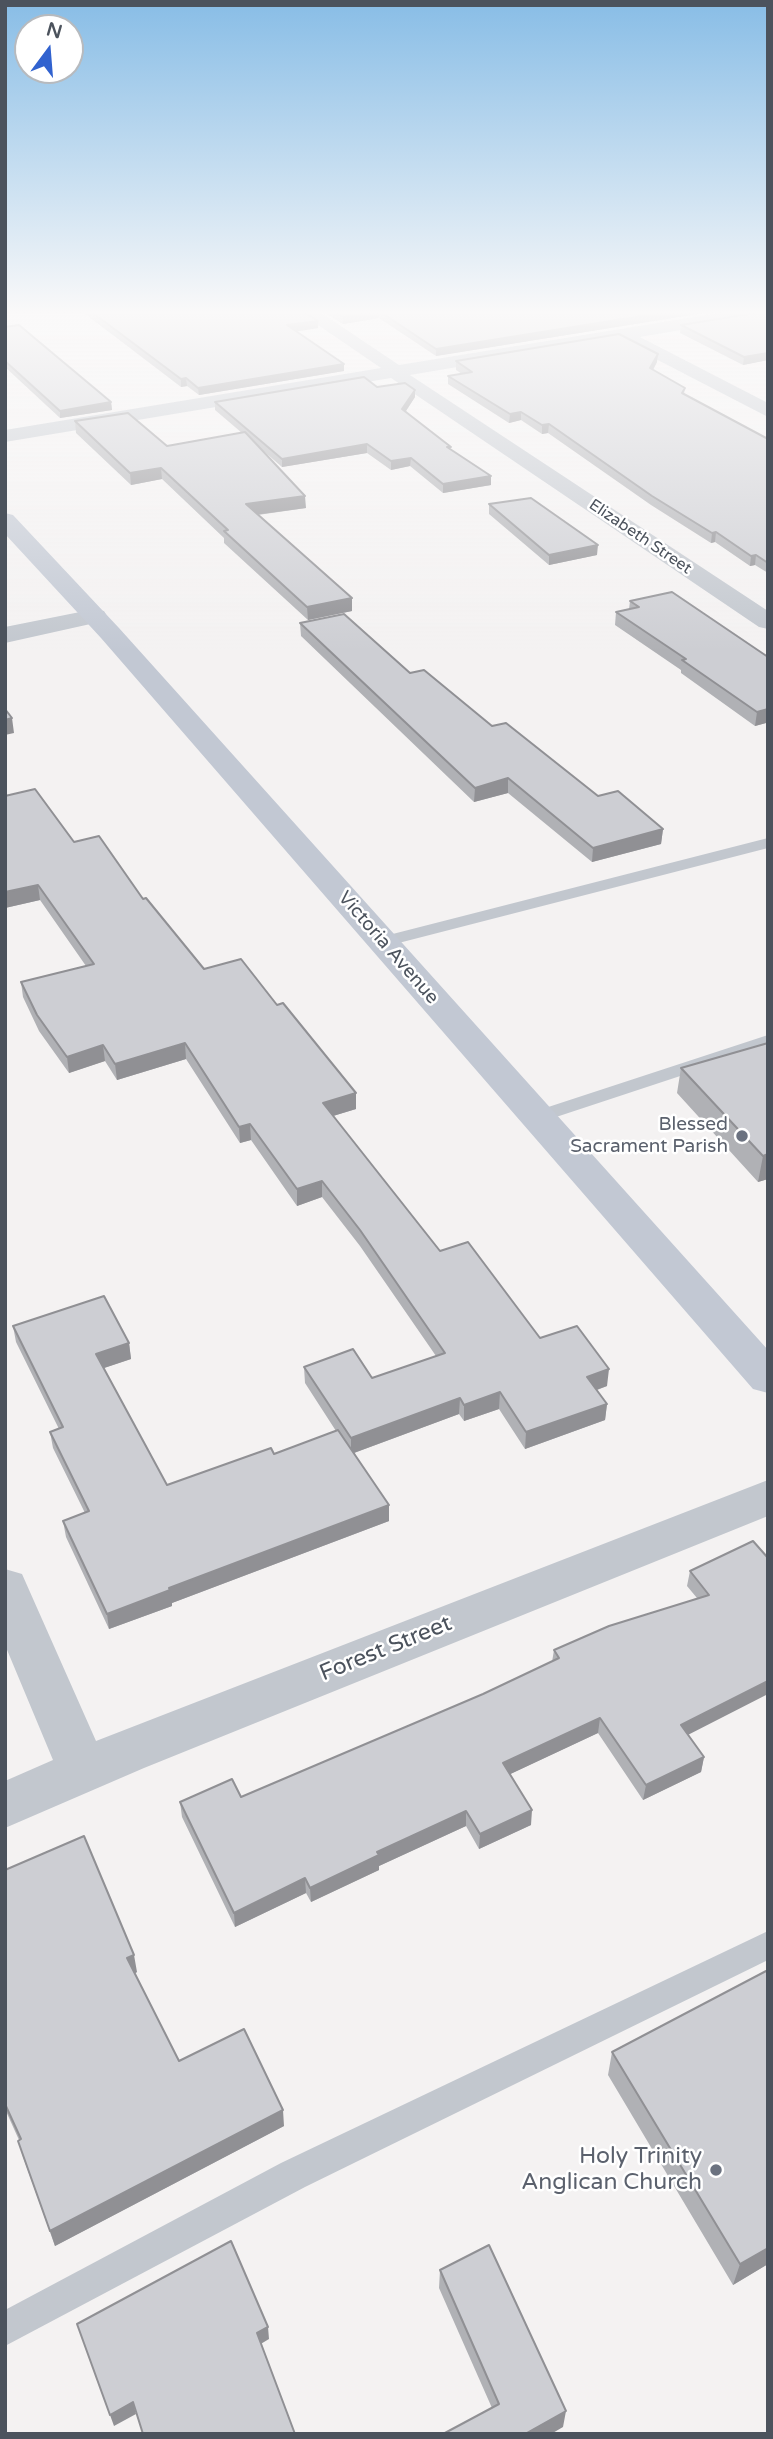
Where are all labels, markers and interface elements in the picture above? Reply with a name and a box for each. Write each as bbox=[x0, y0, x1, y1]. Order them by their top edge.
north arrow bbox=[14, 14, 84, 84]
text: N bbox=[44, 18, 65, 43]
street label: Elizabeth Street bbox=[585, 495, 695, 579]
street label: Victoria Avenue bbox=[333, 887, 443, 1009]
place label: Blessed Sacrament Parish bbox=[570, 1114, 728, 1158]
marker: Blessed Sacrament Parish bbox=[734, 1128, 750, 1144]
street label: Forest Street bbox=[316, 1610, 456, 1688]
place label: Holy Trinity Anglican Church bbox=[521, 2143, 702, 2197]
marker: Holy Trinity Anglican Church bbox=[708, 2162, 724, 2178]

